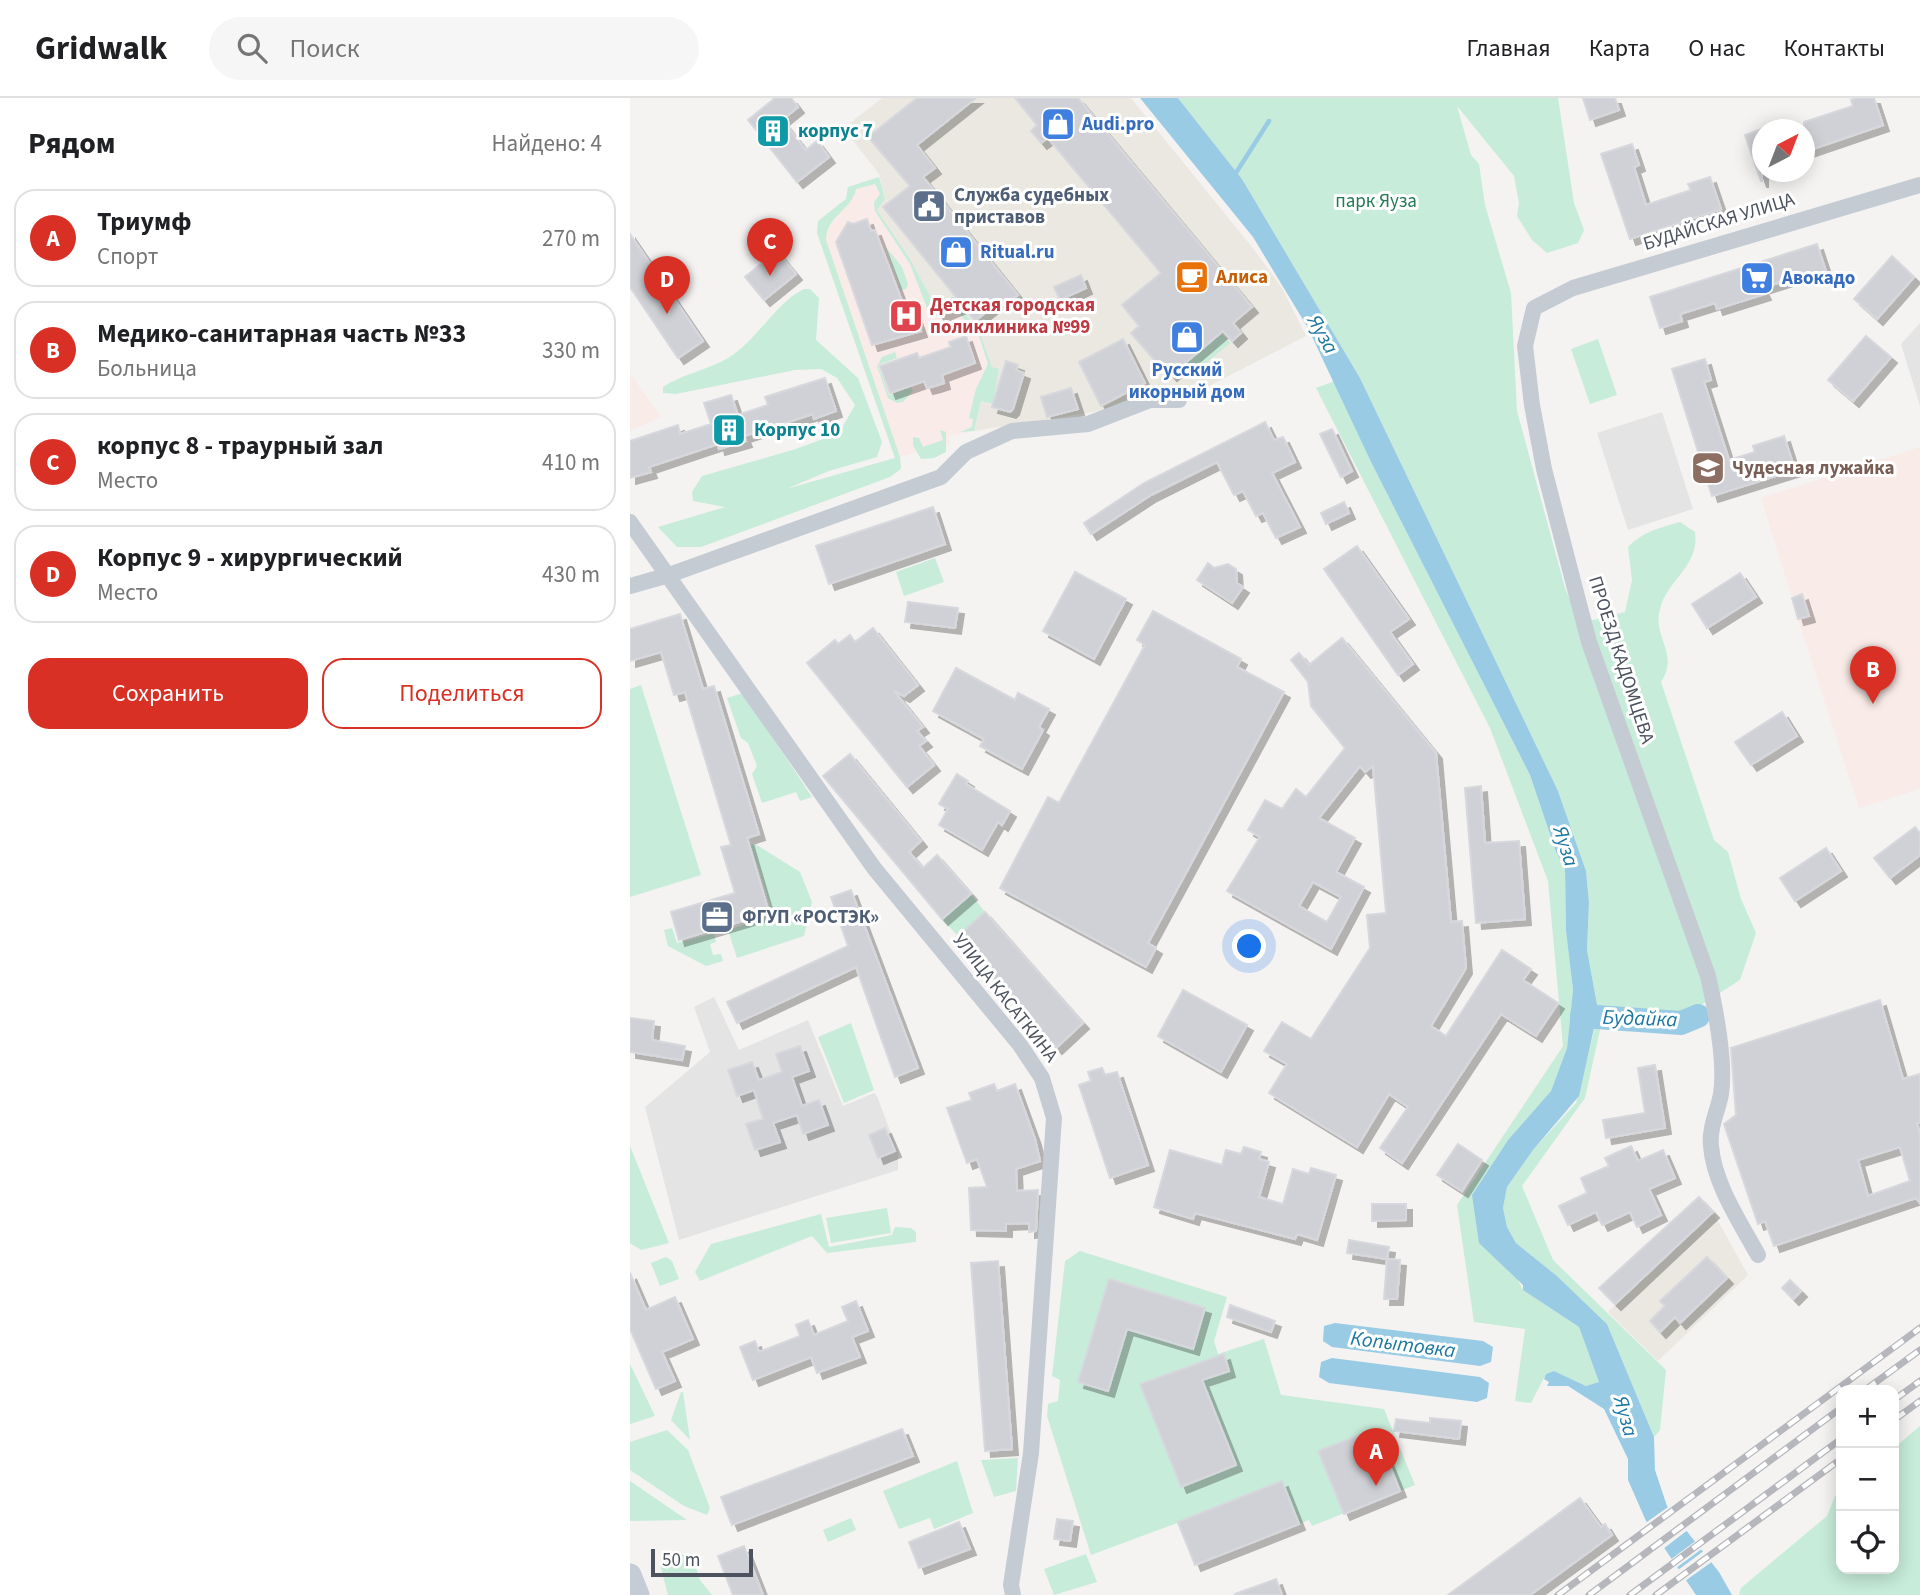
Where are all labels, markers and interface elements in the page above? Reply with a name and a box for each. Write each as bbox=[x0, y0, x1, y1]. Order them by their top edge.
search box bbox=[209, 17, 699, 80]
text: Gridwalk bbox=[35, 25, 167, 72]
icon: search bbox=[233, 29, 271, 67]
text: Поиск bbox=[289, 30, 360, 67]
text: Главная bbox=[1466, 31, 1551, 66]
text: Карта bbox=[1589, 31, 1650, 66]
text: О нас bbox=[1688, 31, 1745, 66]
text: Контакты bbox=[1783, 31, 1885, 66]
shop icon: Audi.pro bbox=[1039, 105, 1077, 143]
place label: Audi.pro bbox=[1081, 111, 1154, 138]
building icon: корпус 7 bbox=[754, 112, 792, 150]
place label: корпус 7 bbox=[798, 118, 873, 145]
north arrow bbox=[1752, 119, 1815, 182]
text: Рядом bbox=[28, 122, 116, 165]
text: Найдено: 4 bbox=[492, 127, 602, 160]
place label: Служба судебных приставов bbox=[954, 182, 1109, 231]
street label: БУДАЙСКАЯ УЛИЦА bbox=[1640, 186, 1799, 258]
public building icon: Служба судебных приставов bbox=[910, 187, 948, 225]
park label: парк Яуза bbox=[1335, 188, 1417, 215]
text: Триумф bbox=[97, 203, 191, 240]
pin: C bbox=[747, 218, 793, 276]
text: A bbox=[46, 222, 60, 255]
text: 270 m bbox=[542, 222, 600, 255]
shop icon: Ritual.ru bbox=[937, 233, 975, 271]
place label: Ritual.ru bbox=[980, 239, 1054, 266]
text: Спорт bbox=[97, 240, 158, 273]
pin: D bbox=[644, 256, 690, 314]
cafe icon: Алиса bbox=[1173, 258, 1211, 296]
supermarket icon: Авокадо bbox=[1738, 259, 1776, 297]
place label: Алиса bbox=[1215, 264, 1268, 291]
place label: Авокадо bbox=[1781, 265, 1855, 292]
place label: Детская городская поликлиника №99 bbox=[930, 292, 1095, 341]
hospital icon: Детская городская поликлиника №99 bbox=[887, 297, 925, 335]
water label: Яуза bbox=[1299, 308, 1346, 359]
text: Медико-санитарная часть №33 bbox=[97, 315, 466, 352]
shop icon: Русский икорный дом bbox=[1168, 318, 1206, 356]
text: B bbox=[46, 334, 60, 367]
text: 330 m bbox=[542, 334, 600, 367]
text: Больница bbox=[97, 352, 197, 385]
place label: Русский икорный дом bbox=[1129, 357, 1245, 406]
building icon: Корпус 10 bbox=[710, 411, 748, 449]
place label: Корпус 10 bbox=[754, 417, 840, 444]
text: корпус 8 - траурный зал bbox=[97, 427, 383, 464]
text: C bbox=[46, 446, 60, 479]
text: 410 m bbox=[542, 446, 600, 479]
school or university icon: Чудесная лужайка bbox=[1689, 449, 1727, 487]
place label: Чудесная лужайка bbox=[1732, 455, 1895, 482]
text: Место bbox=[97, 464, 158, 497]
text: Корпус 9 - хирургический bbox=[97, 539, 403, 576]
text: D bbox=[46, 558, 60, 591]
text: 430 m bbox=[542, 558, 600, 591]
street label: ПРОЕЗД КАДОМЦЕВА bbox=[1581, 573, 1661, 748]
text: Место bbox=[97, 576, 158, 609]
pin: B bbox=[1850, 646, 1896, 704]
button: Сохранить bbox=[28, 658, 308, 729]
button: Поделиться bbox=[322, 658, 602, 729]
water label: Яуза bbox=[1545, 821, 1587, 870]
office icon: ФГУП «РОСТЭК» bbox=[698, 898, 736, 936]
place label: ФГУП «РОСТЭК» bbox=[742, 904, 879, 931]
street label: УЛИЦА КАСАТКИНА bbox=[946, 928, 1064, 1069]
your location bbox=[1232, 929, 1266, 963]
water label: Будайка bbox=[1602, 1002, 1678, 1034]
water label: Копытовка bbox=[1349, 1323, 1457, 1365]
map controls bbox=[1836, 1385, 1899, 1574]
button: + bbox=[1836, 1385, 1899, 1448]
water label: Яуза bbox=[1606, 1391, 1646, 1440]
pin: A bbox=[1353, 1428, 1399, 1486]
button: − bbox=[1836, 1448, 1899, 1511]
button: locate bbox=[1836, 1511, 1899, 1574]
scale bar bbox=[651, 1546, 752, 1578]
text: 50 m bbox=[662, 1547, 700, 1574]

